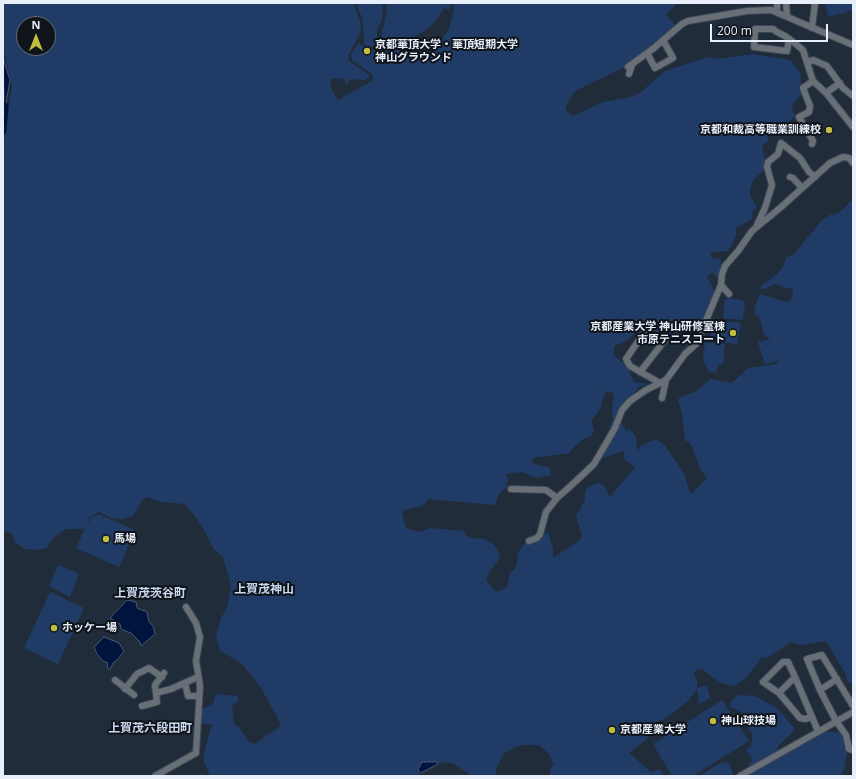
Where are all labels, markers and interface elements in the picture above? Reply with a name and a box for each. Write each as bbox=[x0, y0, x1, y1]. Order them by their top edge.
north arrow bbox=[16, 16, 56, 56]
scale bar bbox=[712, 16, 830, 42]
text: N bbox=[32, 17, 40, 32]
text: 200 m bbox=[717, 22, 752, 39]
place label: 京都華頂大学・華頂短期大学 神山グラウンド bbox=[375, 38, 518, 64]
marker: 京都華頂大学・華頂短期大学 神山グラウンド bbox=[362, 46, 372, 56]
place label: 京都和裁高等職業訓練校 bbox=[700, 123, 821, 137]
marker: 京都和裁高等職業訓練校 bbox=[824, 125, 834, 135]
place label: 京都産業大学 神山研修室棟 市原テニスコート bbox=[590, 320, 725, 346]
marker: 京都産業大学 神山研修室棟 市原テニスコート bbox=[728, 328, 738, 338]
place label: 馬場 bbox=[114, 532, 136, 546]
marker: 馬場 bbox=[101, 534, 111, 544]
district label: 上賀茂神山 bbox=[234, 583, 294, 597]
district label: 上賀茂茨谷町 bbox=[114, 587, 186, 601]
place label: ホッケー場 bbox=[62, 621, 117, 635]
marker: ホッケー場 bbox=[49, 623, 59, 633]
place label: 神山球技場 bbox=[721, 714, 776, 728]
marker: 神山球技場 bbox=[708, 716, 718, 726]
district label: 上賀茂六段田町 bbox=[108, 722, 192, 736]
place label: 京都産業大学 bbox=[620, 723, 686, 737]
marker: 京都産業大学 bbox=[607, 725, 617, 735]

